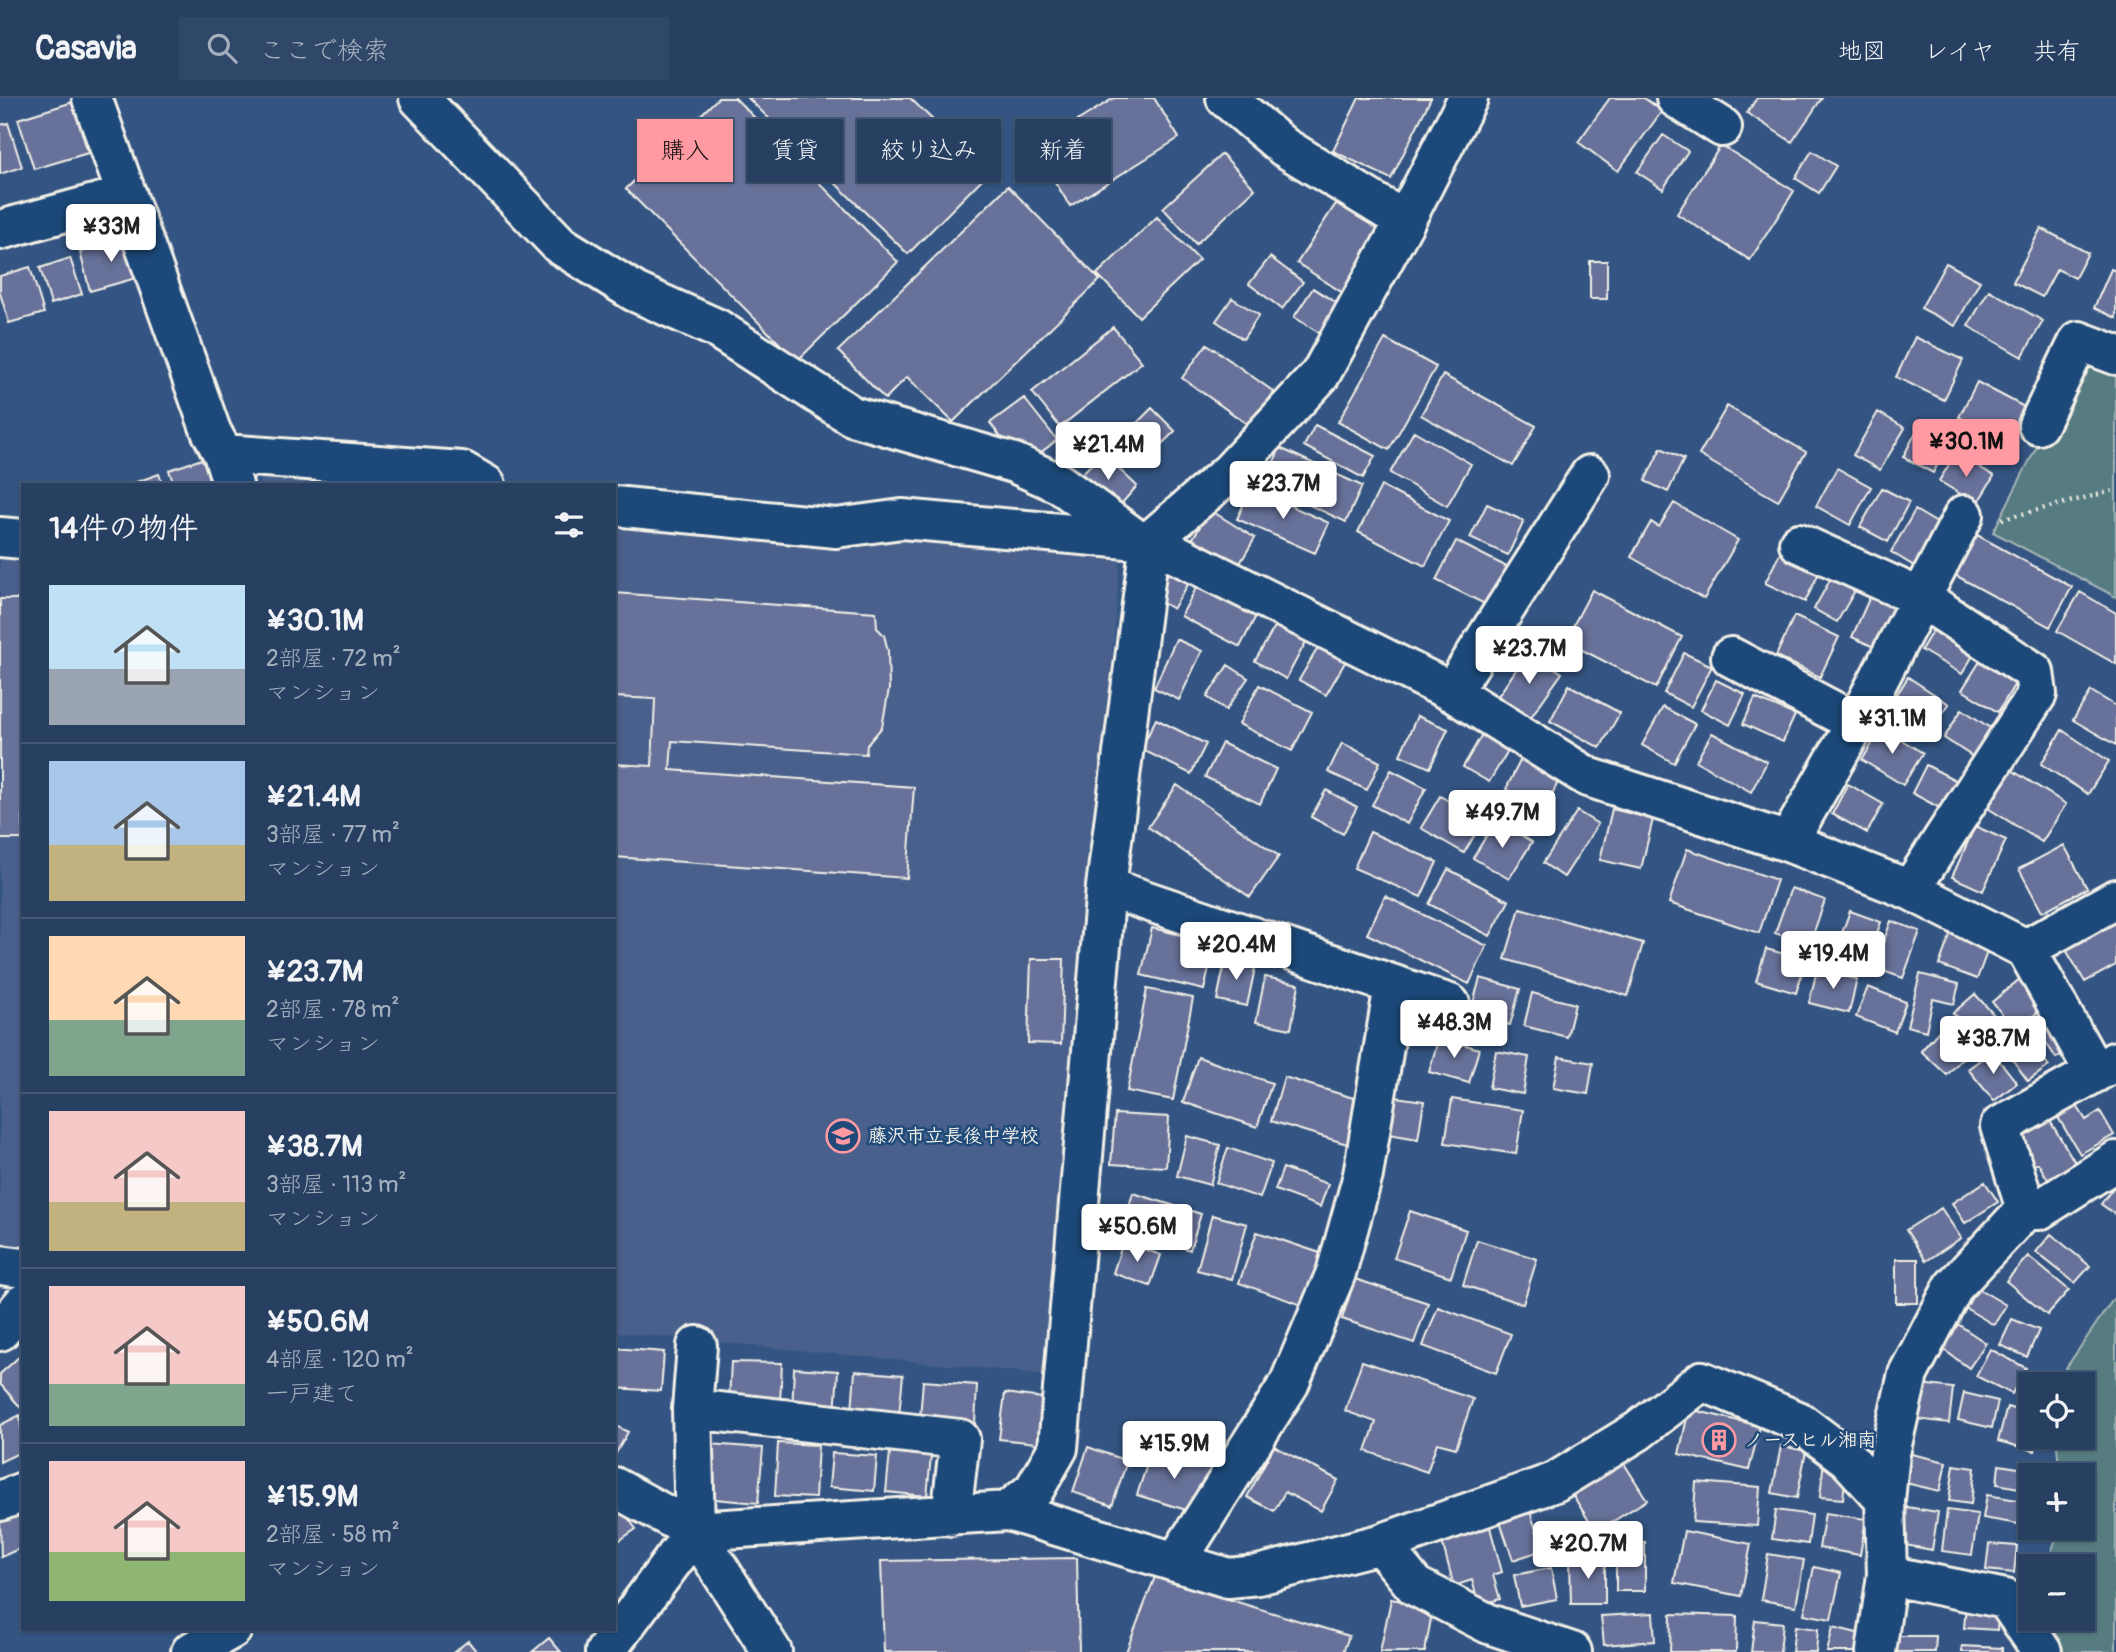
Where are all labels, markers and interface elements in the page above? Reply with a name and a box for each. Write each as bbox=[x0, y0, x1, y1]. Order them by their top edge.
search box bbox=[179, 17, 669, 80]
text: Casavia bbox=[35, 28, 137, 69]
icon: search bbox=[203, 29, 241, 67]
text: ここで検索 bbox=[259, 35, 389, 67]
text: 地図 bbox=[1838, 37, 1886, 66]
text: レイヤ bbox=[1924, 37, 1995, 66]
text: 共有 bbox=[2033, 37, 2081, 66]
chip: 購入 bbox=[637, 119, 733, 182]
chip: 賃貸 bbox=[747, 119, 843, 182]
chip: 絞り込み bbox=[857, 119, 1001, 182]
chip: 新着 bbox=[1015, 119, 1111, 182]
pin: ¥33M bbox=[70, 204, 152, 264]
text: ¥33M bbox=[82, 212, 140, 241]
pin: ¥30.1M bbox=[1909, 420, 2023, 479]
pin: ¥21.4M bbox=[1051, 422, 1165, 482]
text: ¥30.1M bbox=[1928, 427, 2004, 456]
text: ¥21.4M bbox=[1072, 430, 1144, 459]
pin: ¥23.7M bbox=[1226, 462, 1340, 521]
text: ¥23.7M bbox=[1246, 469, 1320, 498]
icon: filters bbox=[550, 506, 588, 544]
text: 14件の物件 bbox=[49, 510, 198, 547]
text: ¥30.1M bbox=[266, 602, 364, 639]
icon: home bbox=[105, 613, 189, 697]
pin: ¥23.7M bbox=[1472, 626, 1586, 686]
text: ¥23.7M bbox=[1492, 634, 1566, 663]
text: 2部屋 · 72 m² bbox=[266, 644, 401, 673]
text: マンション bbox=[266, 678, 380, 707]
pin: ¥31.1M bbox=[1835, 696, 1949, 756]
text: ¥31.1M bbox=[1858, 704, 1926, 733]
text: ¥21.4M bbox=[266, 778, 361, 815]
icon: home bbox=[105, 789, 189, 873]
pin: ¥49.7M bbox=[1445, 790, 1559, 850]
text: ¥49.7M bbox=[1465, 798, 1539, 827]
text: 3部屋 · 77 m² bbox=[266, 820, 400, 849]
text: マンション bbox=[266, 854, 380, 883]
pin: ¥20.4M bbox=[1179, 922, 1293, 982]
text: ¥20.4M bbox=[1196, 930, 1276, 959]
pin: ¥19.4M bbox=[1776, 932, 1890, 991]
text: ¥19.4M bbox=[1797, 939, 1869, 968]
text: ¥23.7M bbox=[266, 953, 363, 990]
icon: home bbox=[105, 964, 189, 1048]
text: 2部屋 · 78 m² bbox=[266, 995, 399, 1024]
pin: ¥48.3M bbox=[1397, 1000, 1511, 1060]
text: ¥48.3M bbox=[1416, 1008, 1492, 1037]
pin: ¥38.7M bbox=[1936, 1016, 2050, 1076]
text: ¥38.7M bbox=[1956, 1024, 2030, 1053]
text: マンション bbox=[266, 1029, 380, 1058]
school or university icon: 藤沢市立長後中学校 bbox=[824, 1117, 862, 1155]
place label: 藤沢市立長後中学校 bbox=[868, 1124, 1039, 1148]
text: ¥38.7M bbox=[266, 1128, 363, 1165]
icon: home bbox=[105, 1139, 189, 1223]
text: 3部屋 · 113 m² bbox=[266, 1170, 406, 1199]
text: マンション bbox=[266, 1204, 380, 1233]
pin: ¥50.6M bbox=[1080, 1204, 1194, 1264]
text: ¥50.6M bbox=[1097, 1212, 1177, 1241]
text: ¥50.6M bbox=[266, 1303, 369, 1340]
icon: home bbox=[105, 1314, 189, 1398]
text: 4部屋 · 120 m² bbox=[266, 1345, 414, 1374]
map controls bbox=[2018, 1372, 2095, 1631]
button: locate bbox=[2018, 1372, 2095, 1449]
text: 一戸建て bbox=[266, 1379, 358, 1408]
building icon: ノースヒル湘南 bbox=[1700, 1421, 1738, 1459]
pin: ¥15.9M bbox=[1117, 1422, 1231, 1481]
place label: ノースヒル湘南 bbox=[1744, 1428, 1876, 1452]
text: ¥15.9M bbox=[1139, 1429, 1209, 1458]
button: + bbox=[2018, 1463, 2095, 1540]
text: ¥15.9M bbox=[266, 1478, 358, 1515]
icon: home bbox=[105, 1489, 189, 1573]
text: 2部屋 · 58 m² bbox=[266, 1520, 400, 1549]
pin: ¥20.7M bbox=[1531, 1522, 1645, 1581]
text: ¥20.7M bbox=[1549, 1529, 1627, 1558]
text: マンション bbox=[266, 1554, 380, 1583]
button: − bbox=[2018, 1554, 2095, 1631]

